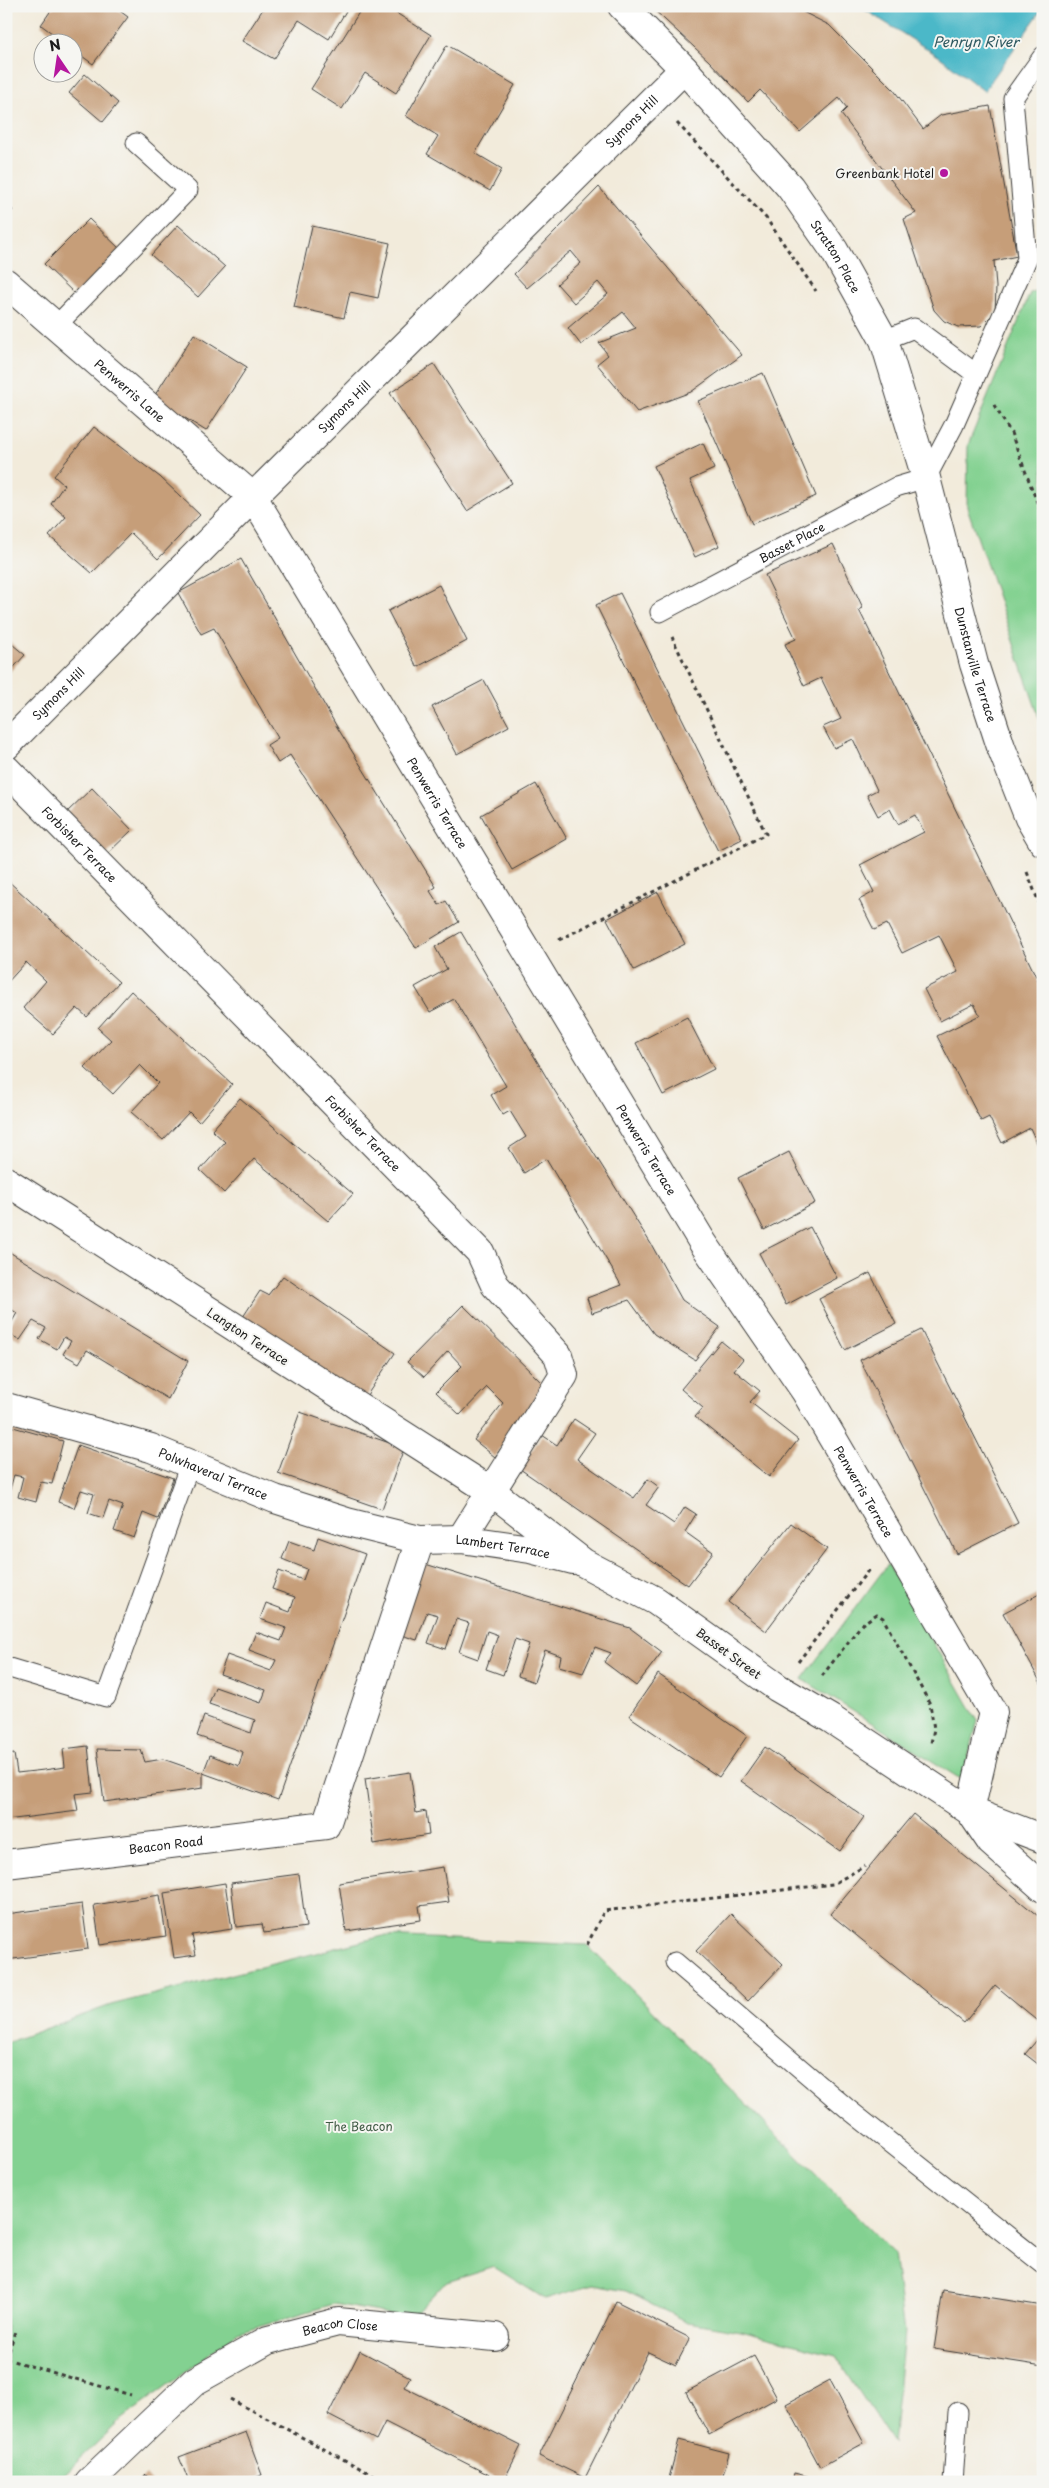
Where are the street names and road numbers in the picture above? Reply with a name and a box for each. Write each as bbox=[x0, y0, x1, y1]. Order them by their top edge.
street label: Symons Hill bbox=[601, 91, 662, 152]
street label: Stratton Place bbox=[806, 216, 865, 296]
street label: Penwerris Lane bbox=[91, 355, 169, 426]
street label: Symons Hill bbox=[314, 376, 374, 437]
street label: Basset Place bbox=[756, 517, 828, 567]
street label: Dunstanville Terrace bbox=[951, 605, 1001, 724]
street label: Symons Hill bbox=[28, 663, 88, 724]
street label: Penwerris Terrace bbox=[403, 754, 472, 852]
street label: Forbisher Terrace bbox=[38, 802, 121, 886]
street label: Forbisher Terrace bbox=[321, 1091, 405, 1175]
street label: Penwerris Terrace bbox=[612, 1101, 681, 1199]
street label: Langton Terrace bbox=[204, 1303, 292, 1369]
street label: Penwerris Terrace bbox=[830, 1442, 898, 1541]
street label: Polwhaveral Terrace bbox=[156, 1443, 271, 1504]
street label: Lambert Terrace bbox=[455, 1530, 552, 1563]
street label: Basset Street bbox=[693, 1623, 766, 1683]
street label: Beacon Road bbox=[127, 1831, 204, 1858]
street label: Beacon Close bbox=[300, 2313, 379, 2340]

